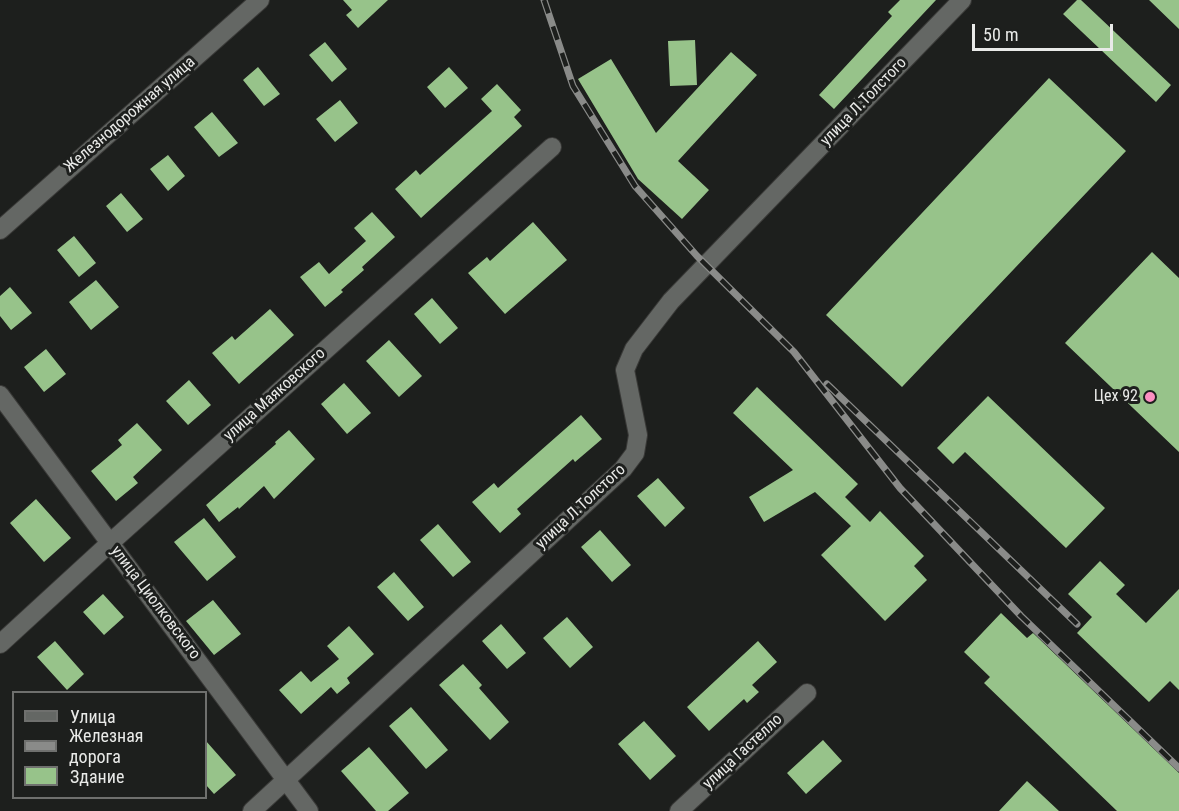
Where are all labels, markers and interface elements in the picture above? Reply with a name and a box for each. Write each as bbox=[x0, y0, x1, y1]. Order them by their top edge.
scale bar bbox=[975, 12, 1116, 50]
text: 50 m bbox=[983, 24, 1018, 45]
street label: Железнодорожная улица bbox=[61, 53, 199, 177]
street label: улица Л.Толстого bbox=[817, 54, 911, 150]
street label: улица Маяковского bbox=[220, 344, 330, 446]
place label: Цех 92 bbox=[1094, 387, 1138, 407]
marker: Цех 92 bbox=[1143, 390, 1157, 404]
street label: улица Л.Толстого bbox=[532, 460, 630, 554]
street label: улица Циолковского bbox=[106, 542, 204, 664]
legend bbox=[12, 691, 207, 799]
text: Улица bbox=[70, 706, 116, 727]
street label: улица Гастелло bbox=[699, 710, 787, 794]
text: Железная дорога bbox=[69, 725, 144, 767]
text: Здание bbox=[70, 766, 124, 787]

